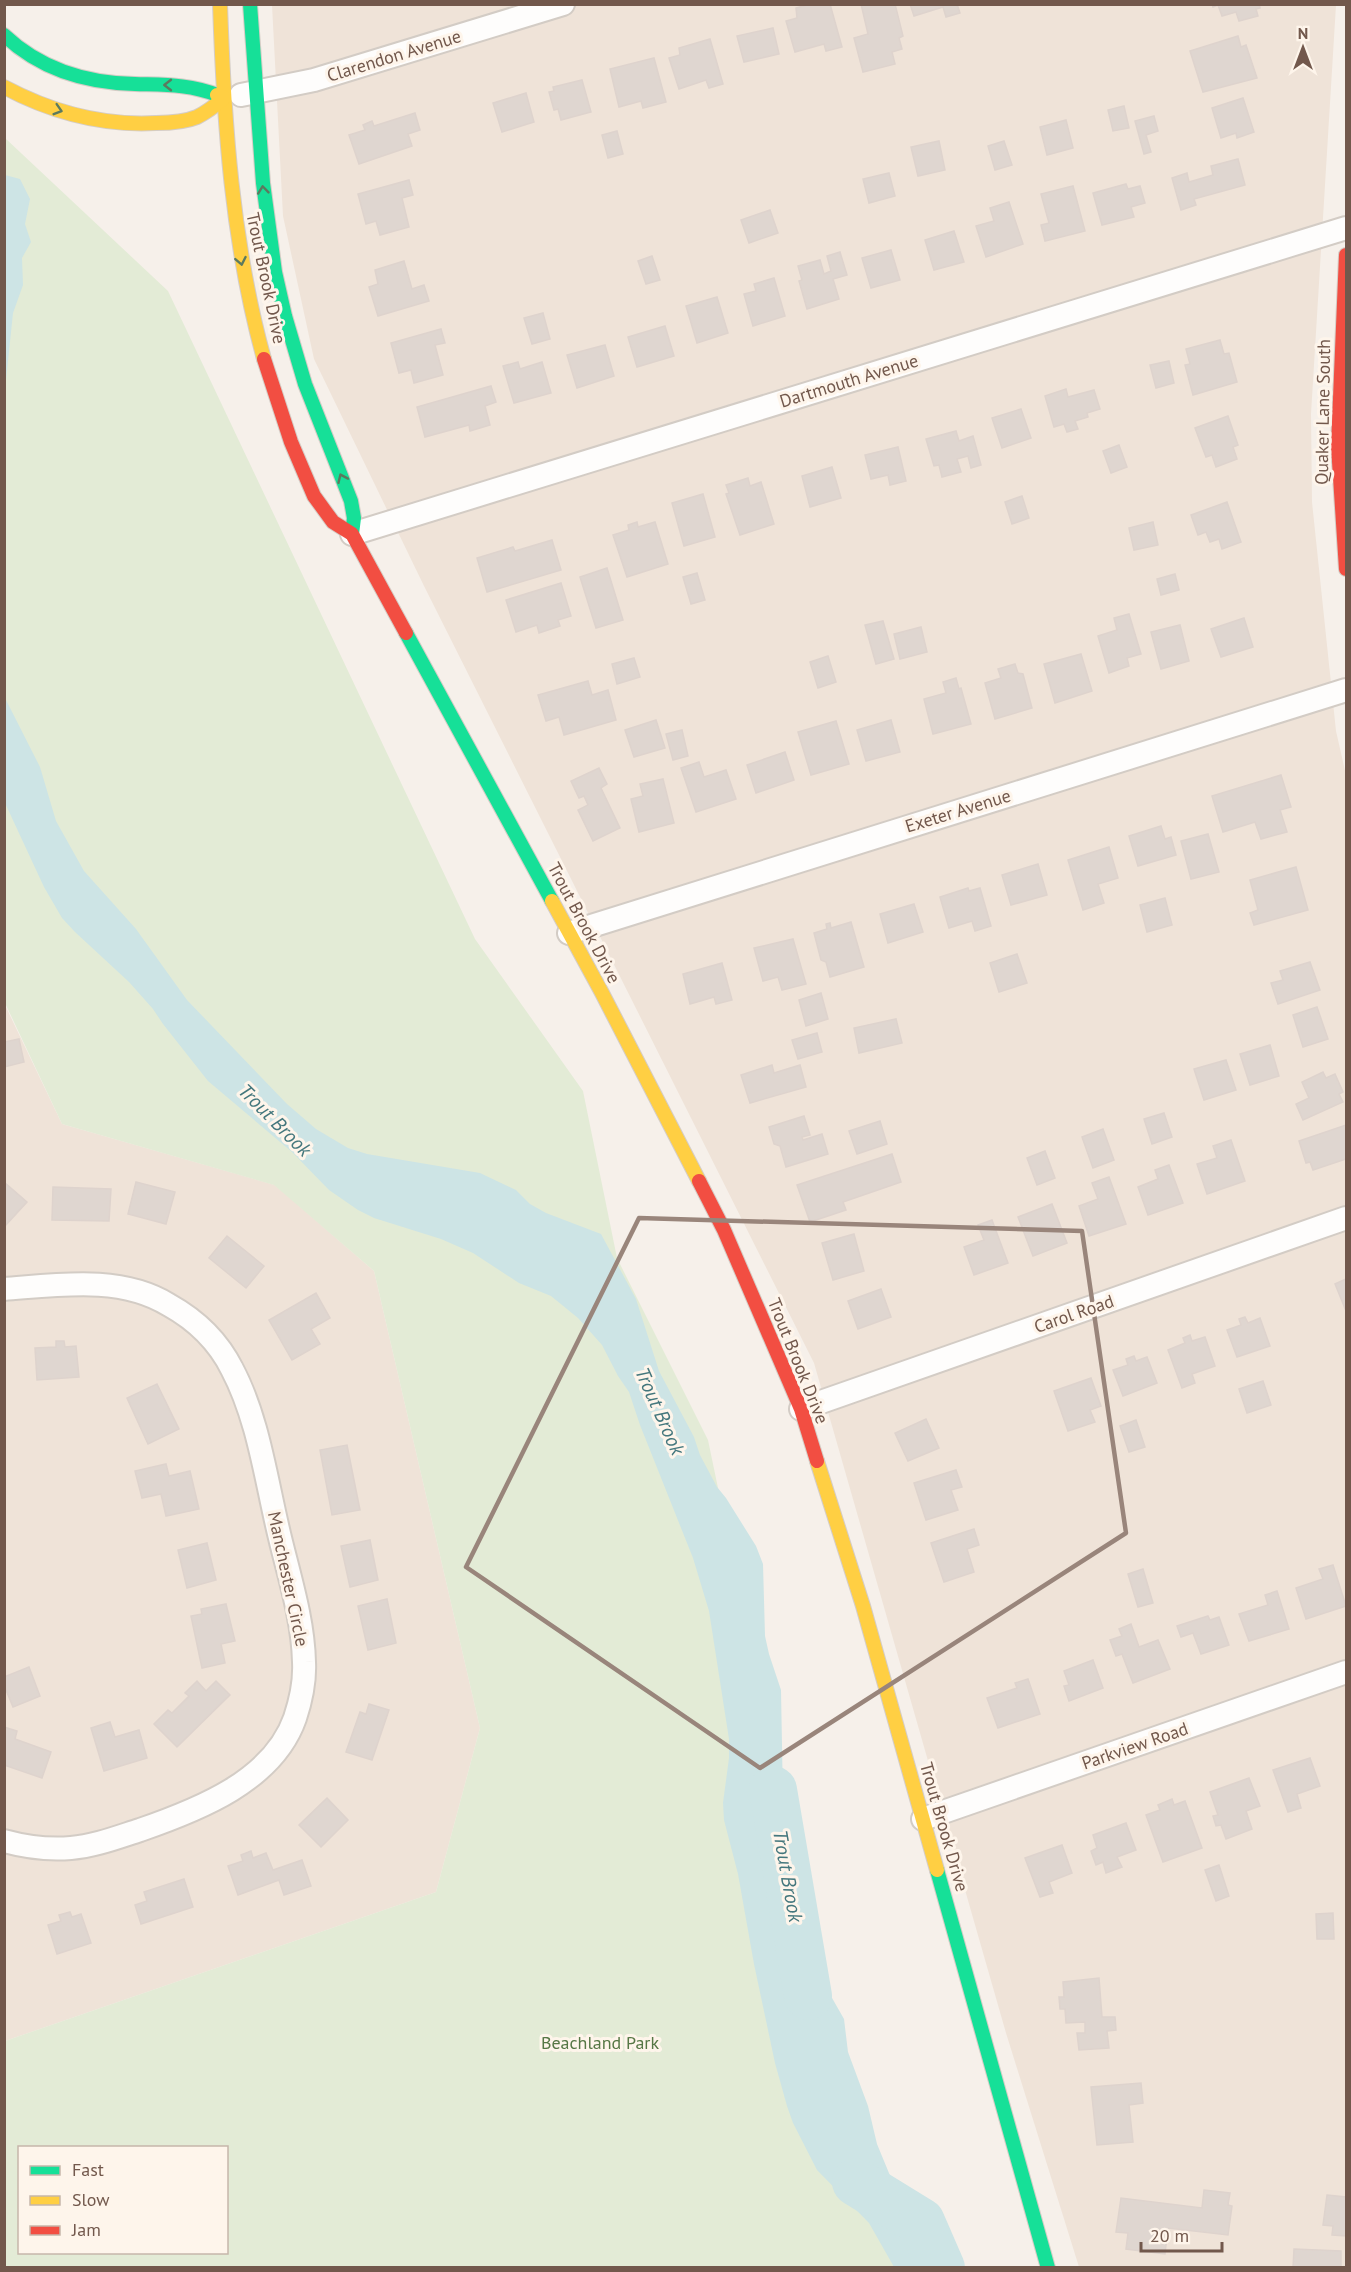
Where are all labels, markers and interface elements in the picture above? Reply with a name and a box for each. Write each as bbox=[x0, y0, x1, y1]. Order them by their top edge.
north arrow bbox=[1273, 18, 1333, 78]
text: N bbox=[1298, 23, 1308, 43]
street label: Clarendon Avenue bbox=[324, 24, 464, 87]
one-way arrow bbox=[164, 78, 173, 91]
one-way arrow bbox=[52, 103, 63, 116]
one-way arrow bbox=[257, 186, 270, 195]
street label: Trout Brook Drive bbox=[241, 210, 292, 346]
one-way arrow bbox=[234, 255, 247, 265]
street label: Quaker Lane South bbox=[1310, 339, 1335, 485]
street label: Dartmouth Avenue bbox=[777, 348, 921, 413]
one-way arrow bbox=[337, 474, 349, 485]
street label: Exeter Avenue bbox=[902, 784, 1013, 837]
street label: Trout Brook Drive bbox=[543, 858, 626, 987]
water label: Trout Brook bbox=[233, 1078, 318, 1163]
street label: Carol Road bbox=[1031, 1289, 1117, 1338]
street label: Trout Brook Drive bbox=[763, 1295, 834, 1427]
water label: Trout Brook bbox=[629, 1363, 691, 1460]
street label: Manchester Circle bbox=[263, 1509, 314, 1648]
street label: Parkview Road bbox=[1079, 1717, 1191, 1774]
street label: Trout Brook Drive bbox=[915, 1759, 974, 1894]
water label: Trout Brook bbox=[767, 1828, 809, 1925]
park label: Beachland Park bbox=[541, 2031, 659, 2054]
legend bbox=[18, 2146, 228, 2254]
text: Fast bbox=[72, 2158, 104, 2181]
text: Slow bbox=[72, 2188, 110, 2211]
scale bar bbox=[1141, 2215, 1222, 2253]
text: Jam bbox=[71, 2218, 101, 2241]
text: 20 m bbox=[1150, 2224, 1189, 2247]

